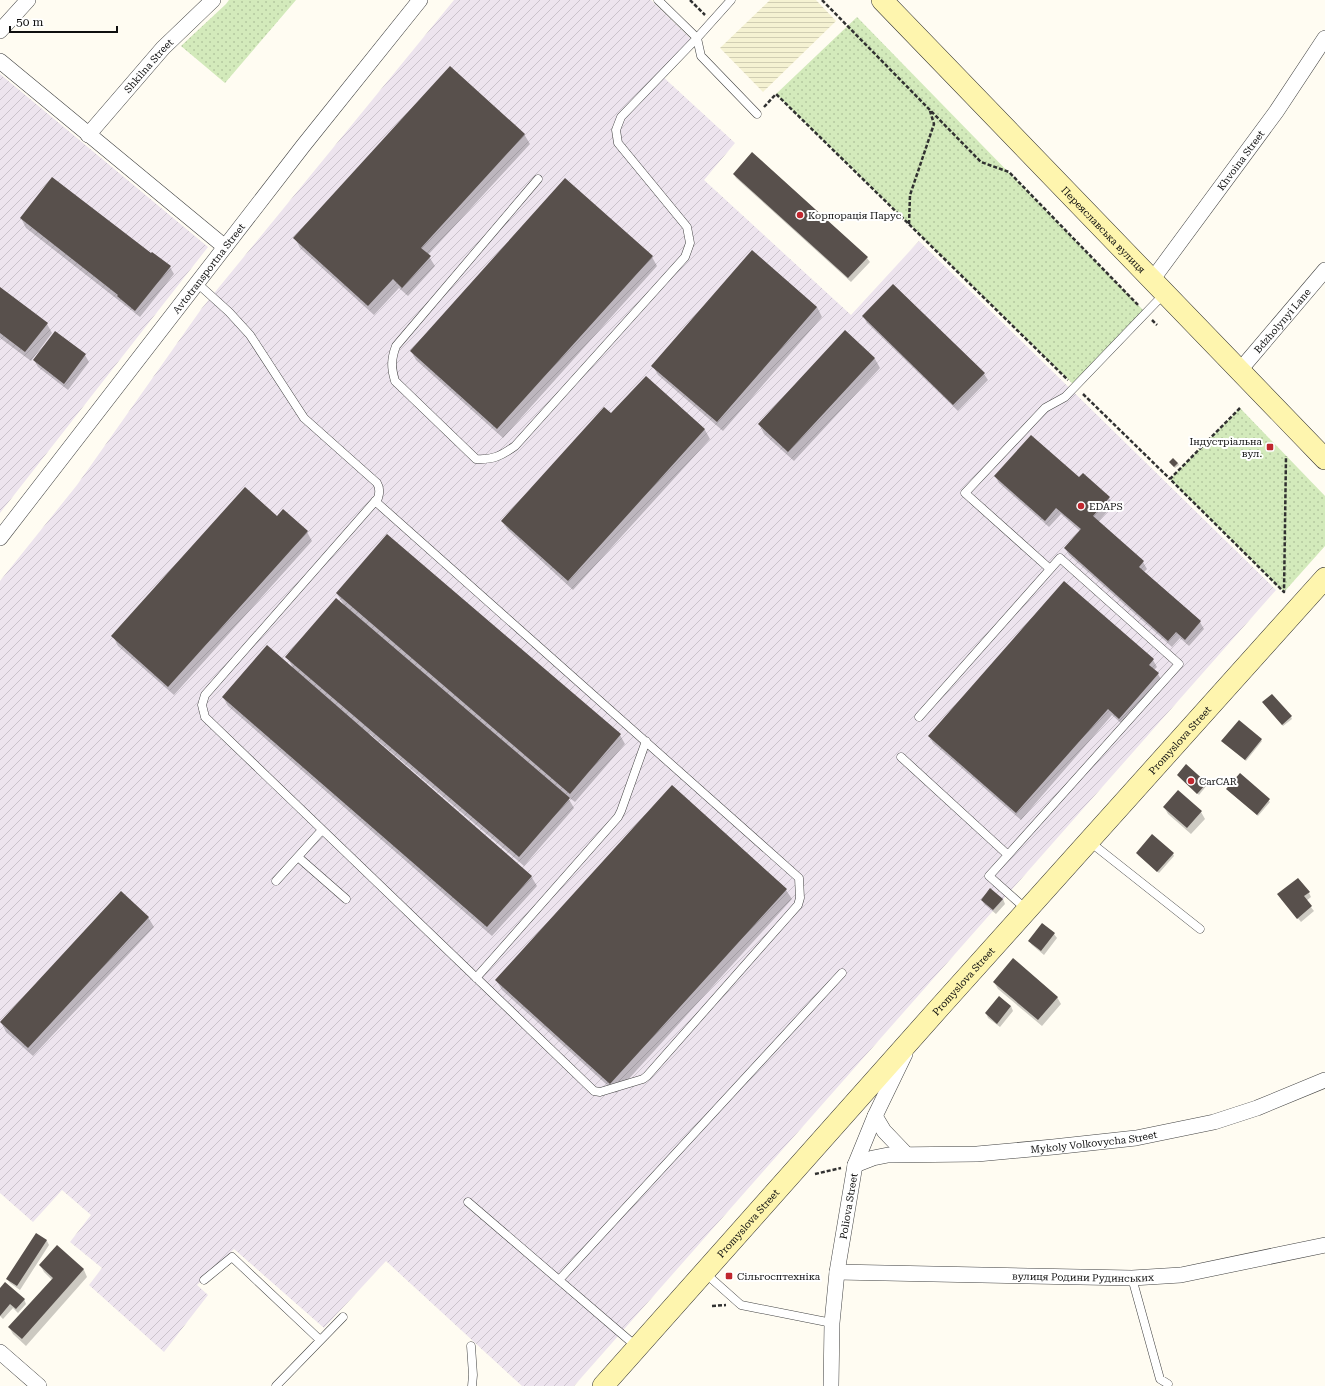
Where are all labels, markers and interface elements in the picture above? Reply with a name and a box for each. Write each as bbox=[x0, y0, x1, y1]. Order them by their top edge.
scale bar bbox=[10, 8, 117, 34]
text: 50 m bbox=[16, 15, 43, 29]
street label: Shkilna Street bbox=[122, 36, 175, 95]
street label: Khvoina Street bbox=[1215, 128, 1266, 192]
street label: Переяславська вулиця bbox=[1059, 184, 1148, 275]
marker: Корпорація Парус bbox=[795, 210, 805, 220]
place label: Корпорація Парус bbox=[808, 210, 902, 221]
street label: Avtotransportna Street bbox=[170, 221, 247, 315]
street label: Bdzholynyi Lane bbox=[1252, 286, 1313, 355]
place label: Індустріальна вул. bbox=[1190, 436, 1263, 459]
marker: Індустріальна вул. bbox=[1265, 442, 1275, 452]
marker: EDAPS bbox=[1076, 501, 1086, 511]
place label: EDAPS bbox=[1089, 501, 1123, 512]
street label: Promyslova Street bbox=[1146, 703, 1213, 776]
marker: CarCAR bbox=[1186, 776, 1196, 786]
place label: CarCAR bbox=[1199, 776, 1237, 787]
street label: Promyslova Street bbox=[930, 945, 997, 1017]
street label: Mykoly Volkovycha Street bbox=[1030, 1128, 1158, 1155]
street label: Poliova Street bbox=[837, 1172, 859, 1240]
street label: Promyslova Street bbox=[715, 1187, 781, 1259]
street label: вулиця Родини Рудинських bbox=[1012, 1270, 1154, 1284]
marker: Сільгосптехніка bbox=[724, 1271, 734, 1281]
place label: Сільгосптехніка bbox=[737, 1271, 821, 1282]

